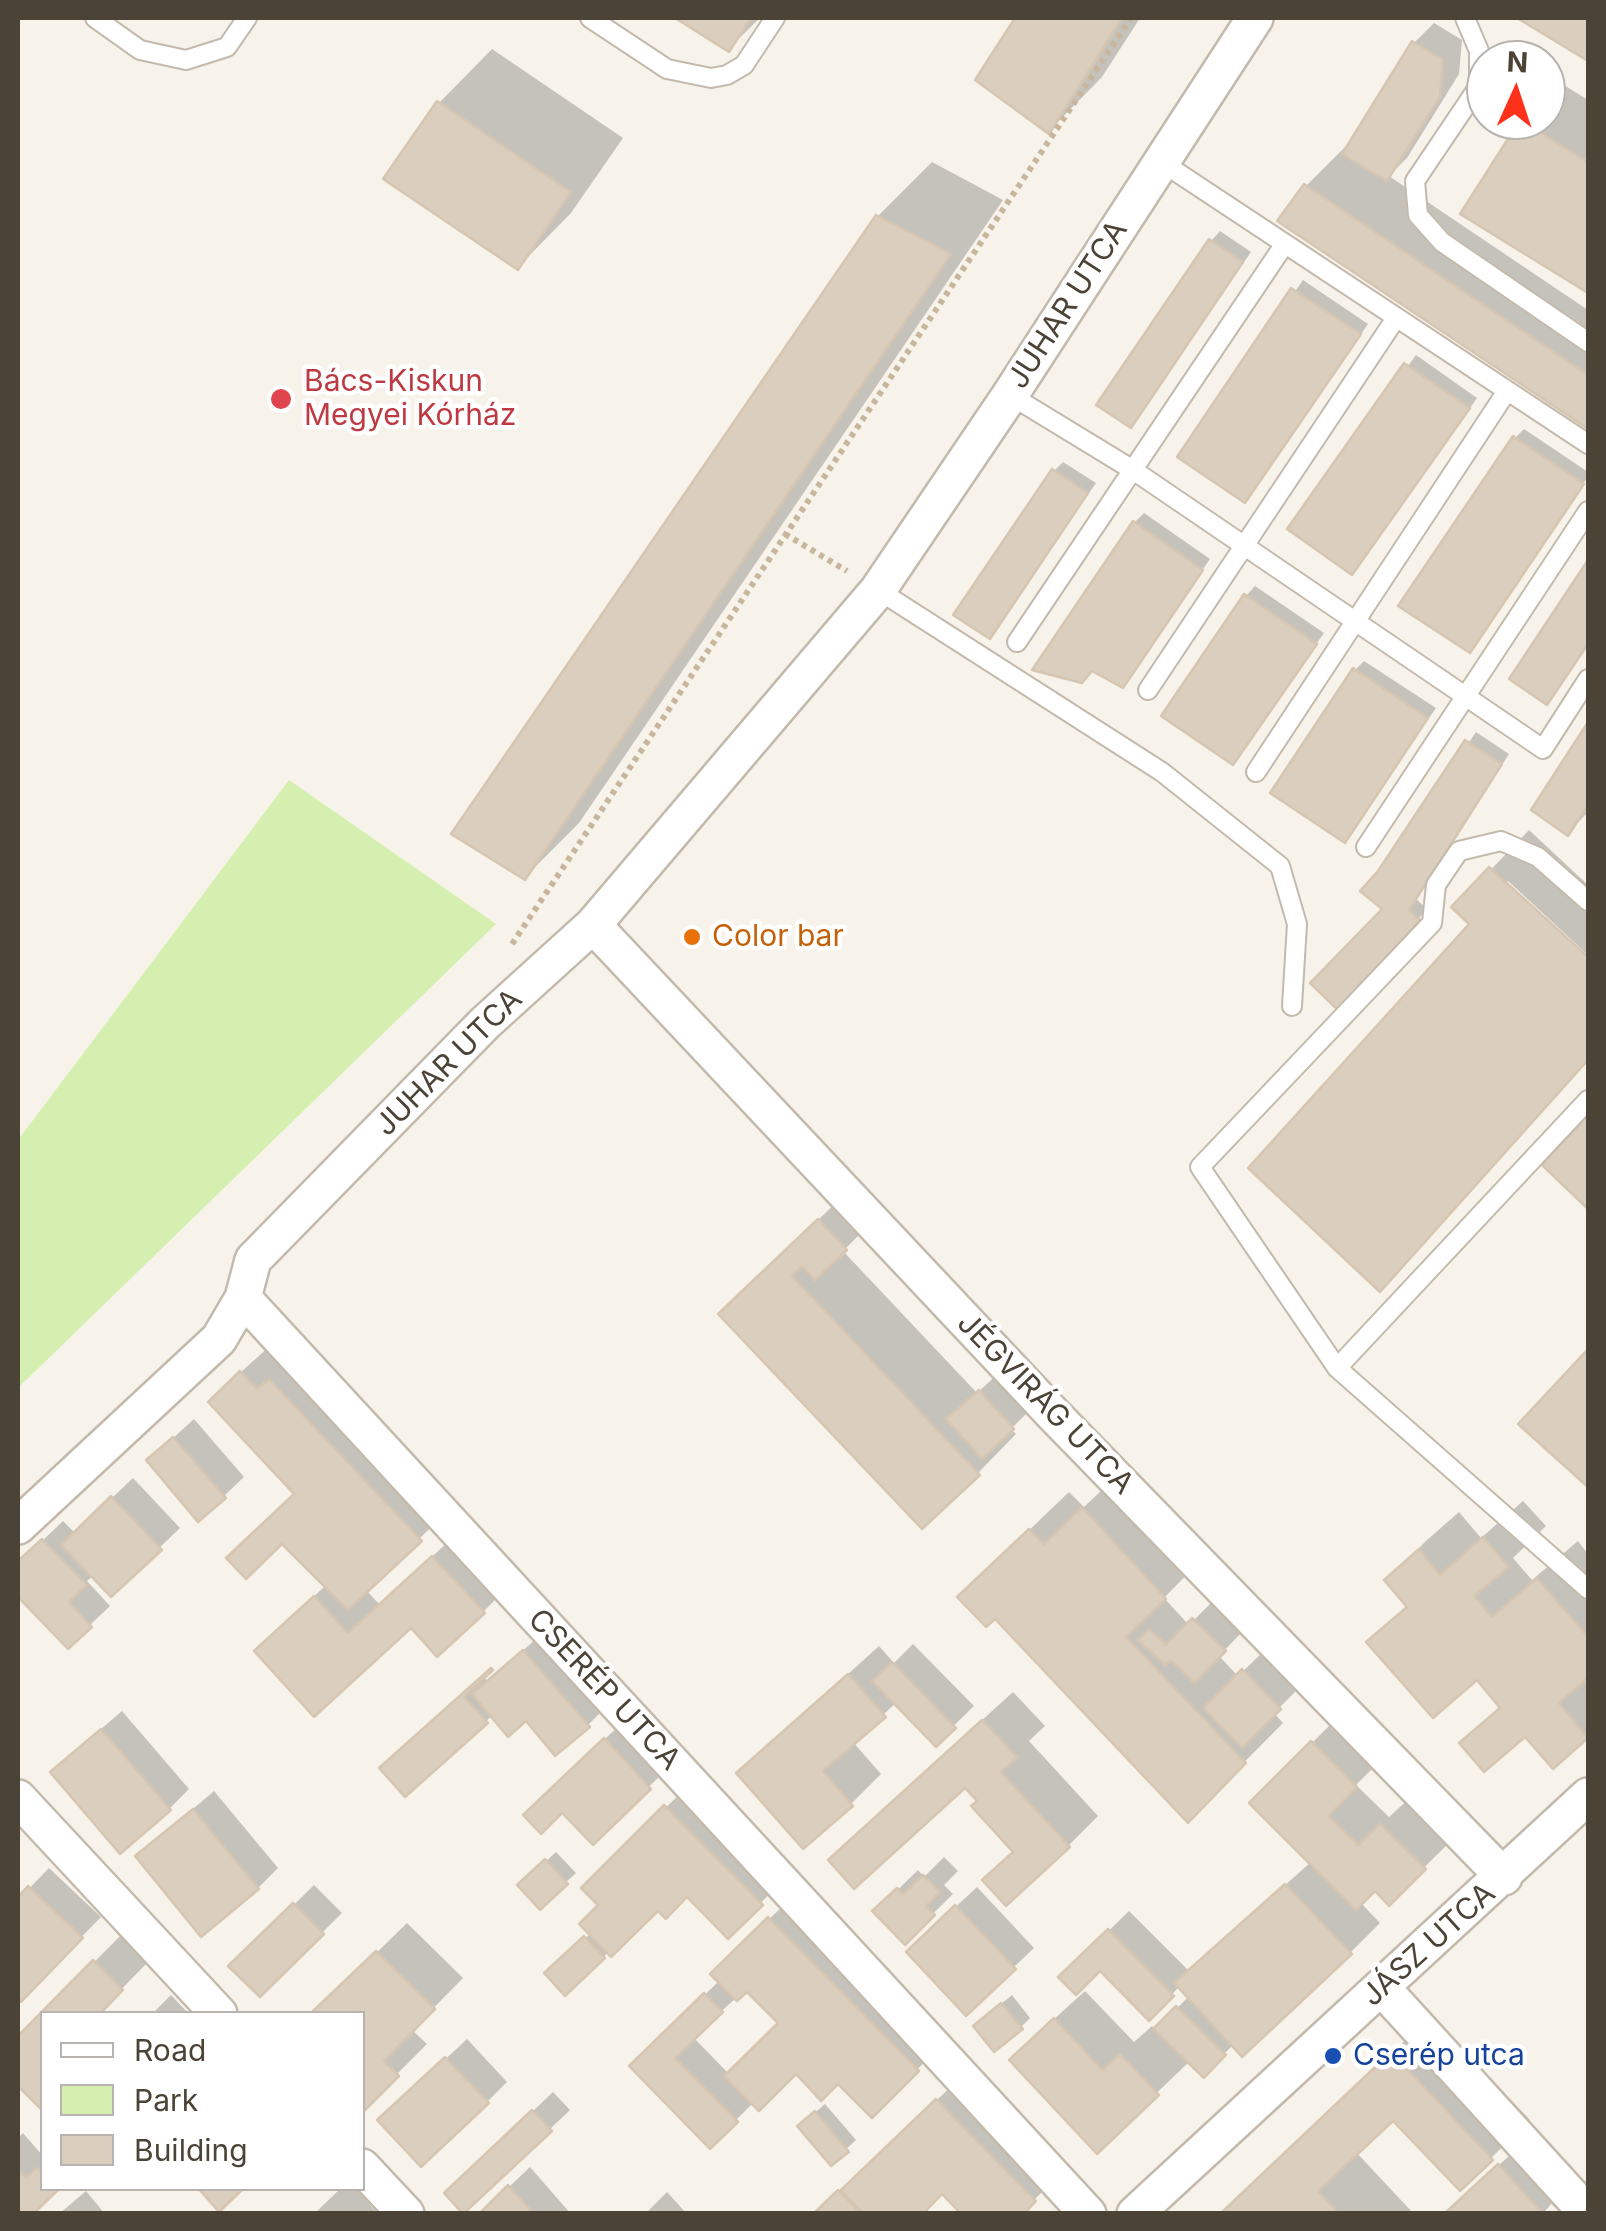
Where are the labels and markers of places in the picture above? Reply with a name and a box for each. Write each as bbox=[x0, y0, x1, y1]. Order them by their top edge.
place label: Bács-Kiskun Megyei Kórház bbox=[304, 364, 516, 434]
marker: Bács-Kiskun Megyei Kórház bbox=[268, 386, 294, 412]
place label: Color bar bbox=[712, 919, 844, 955]
marker: Color bar bbox=[681, 926, 703, 948]
place label: Cserép utca bbox=[1353, 2038, 1525, 2074]
marker: Cserép utca bbox=[1322, 2045, 1344, 2067]

